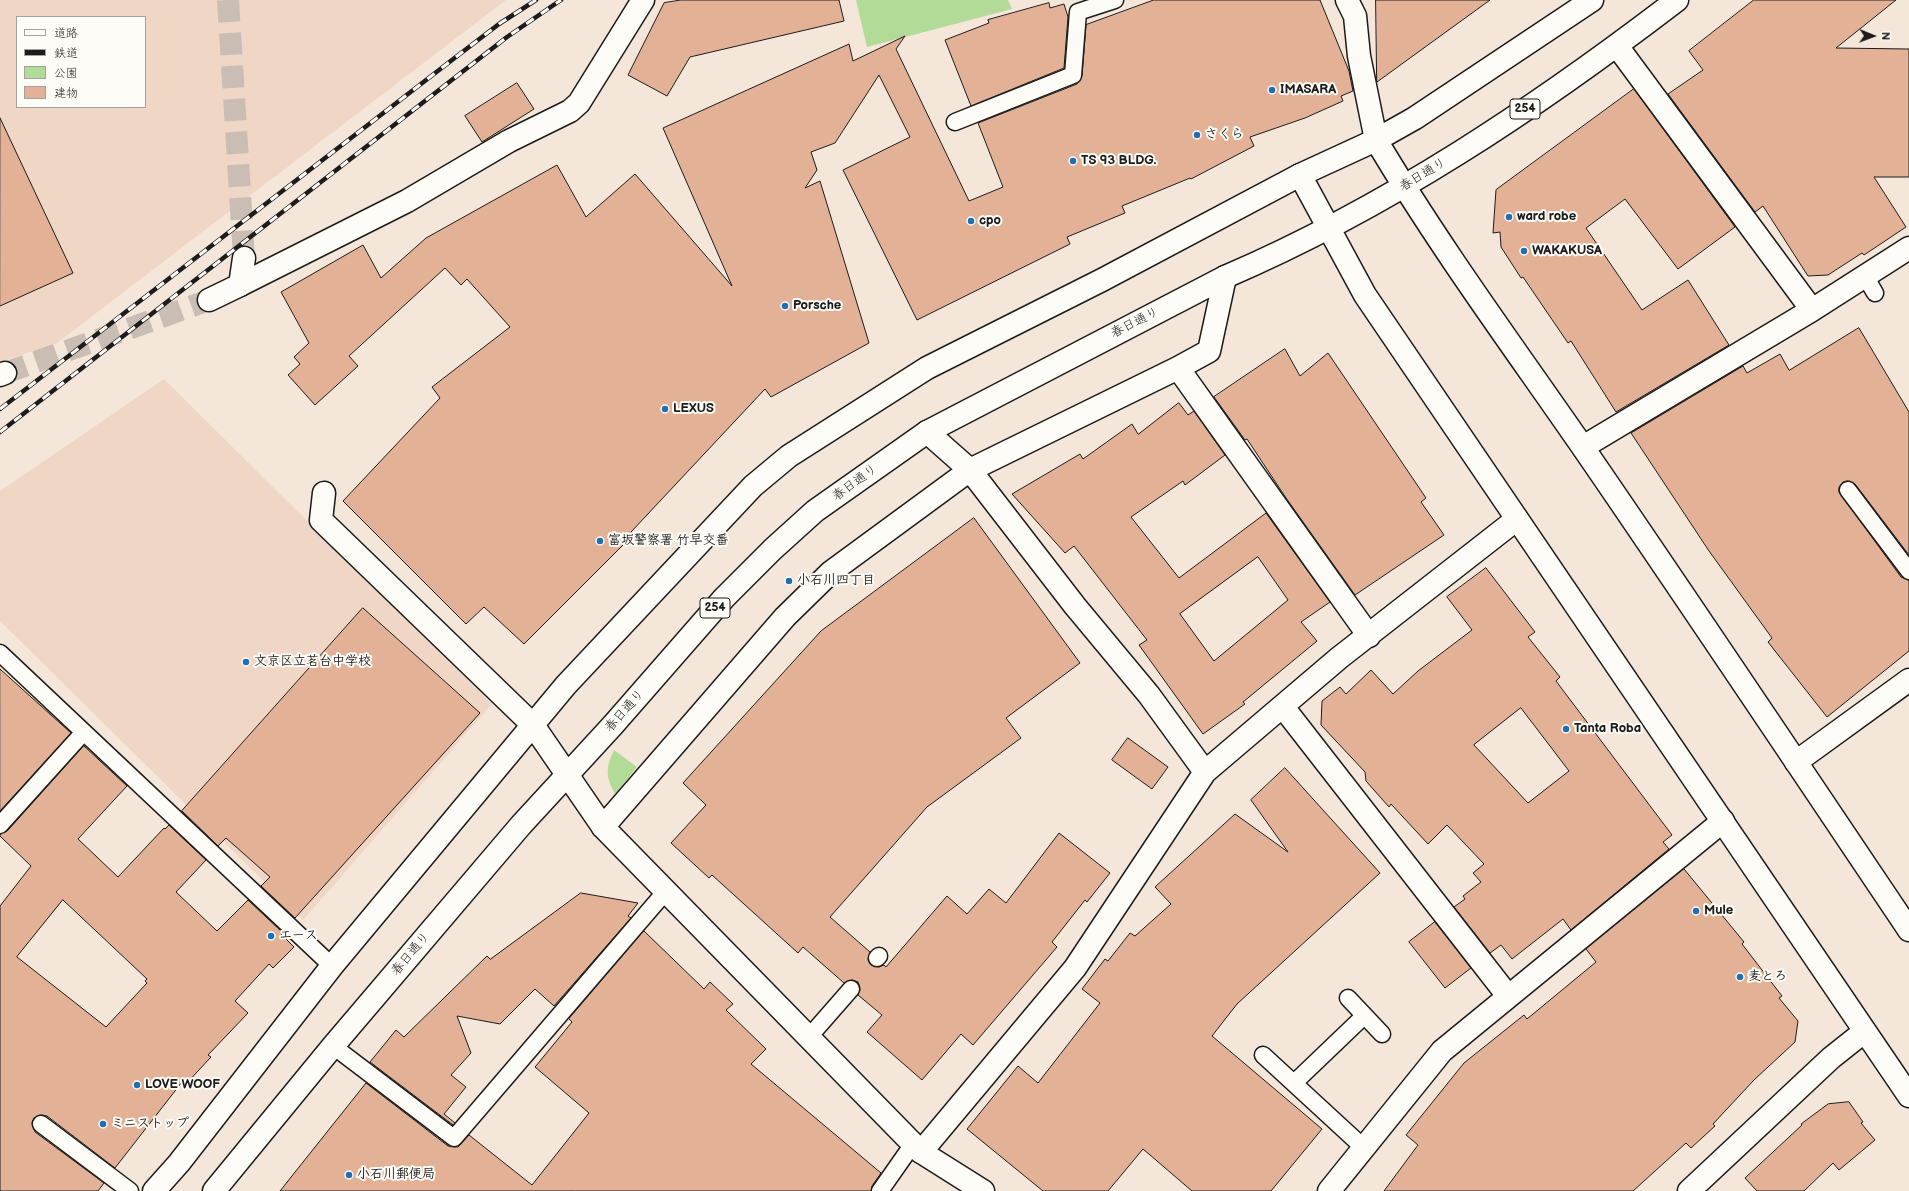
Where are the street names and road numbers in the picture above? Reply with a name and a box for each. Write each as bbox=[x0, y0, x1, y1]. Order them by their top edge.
road number: 254 bbox=[1510, 99, 1540, 119]
street label: 春日通り bbox=[1397, 155, 1449, 195]
street label: 春日通り bbox=[1108, 304, 1162, 342]
street label: 春日通り bbox=[829, 461, 881, 505]
road number: 254 bbox=[700, 598, 730, 618]
street label: 春日通り bbox=[602, 686, 648, 736]
street label: 春日通り bbox=[388, 929, 434, 979]

